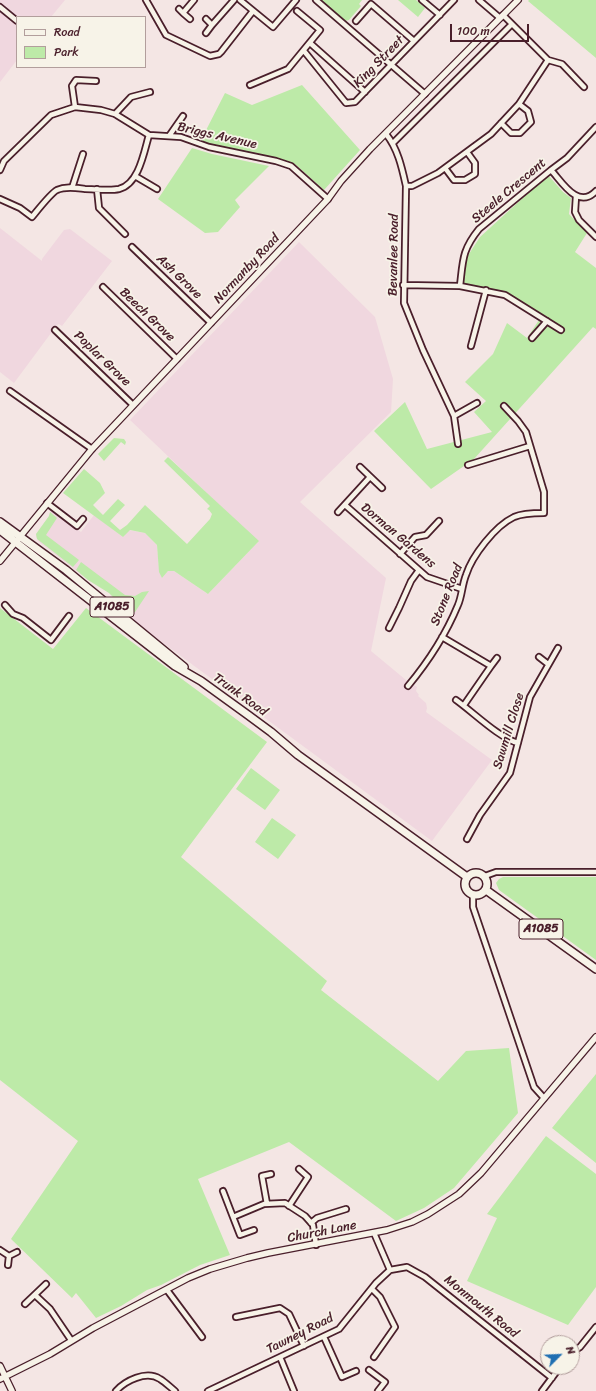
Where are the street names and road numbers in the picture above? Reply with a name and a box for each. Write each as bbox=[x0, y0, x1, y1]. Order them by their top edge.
street label: King Street bbox=[350, 33, 408, 91]
street label: Briggs Avenue bbox=[176, 119, 258, 153]
street label: Steele Crescent bbox=[469, 155, 549, 227]
street label: Bevanlee Road bbox=[385, 214, 403, 296]
street label: Normanby Road bbox=[211, 231, 283, 307]
street label: Ash Grove bbox=[153, 251, 205, 303]
street label: Beech Grove bbox=[116, 285, 178, 345]
street label: Poplar Grove bbox=[70, 328, 134, 390]
street label: Dorman Gardens bbox=[357, 500, 439, 572]
street label: Stone Road bbox=[428, 562, 466, 628]
road number: A1085 bbox=[90, 597, 134, 617]
street label: Trunk Road bbox=[210, 670, 270, 720]
street label: Sawmill Close bbox=[490, 691, 528, 771]
road number: A1085 bbox=[519, 919, 563, 939]
street label: Church Lane bbox=[286, 1218, 358, 1246]
street label: Monmouth Road bbox=[441, 1272, 521, 1342]
street label: Tawney Road bbox=[264, 1310, 336, 1358]

